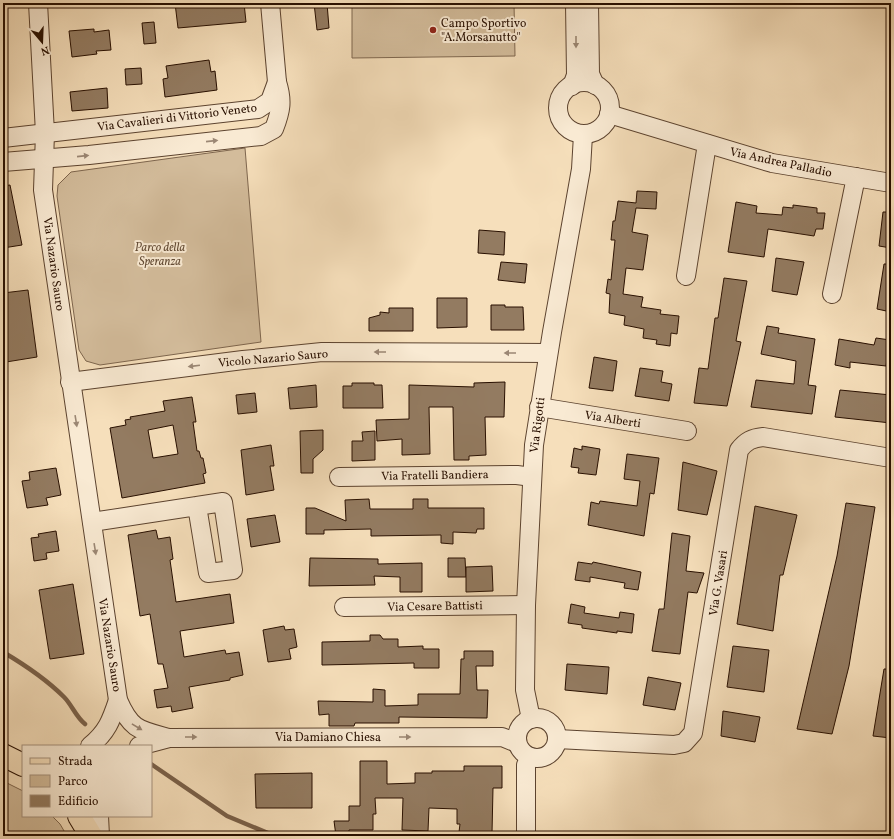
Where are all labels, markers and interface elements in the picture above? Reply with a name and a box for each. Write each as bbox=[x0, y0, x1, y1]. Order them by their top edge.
place label: Campo Sportivo "A.Morsanutto" bbox=[441, 16, 526, 46]
north arrow bbox=[22, 22, 62, 62]
marker: Campo Sportivo "A.Morsanutto" bbox=[428, 25, 438, 35]
one-way arrow bbox=[572, 36, 579, 48]
text: N bbox=[39, 42, 51, 58]
street label: Via Cavalieri di Vittorio Veneto bbox=[96, 100, 258, 136]
one-way arrow bbox=[206, 138, 218, 145]
street label: Via Andrea Palladio bbox=[728, 144, 833, 182]
one-way arrow bbox=[77, 152, 89, 159]
street label: Via Nazario Sauro bbox=[38, 216, 68, 312]
park label: Parco della Speranza bbox=[135, 240, 186, 270]
street label: Vicolo Nazario Sauro bbox=[217, 346, 329, 372]
one-way arrow bbox=[373, 349, 386, 355]
one-way arrow bbox=[503, 350, 516, 356]
one-way arrow bbox=[188, 363, 200, 369]
street label: Via Rigotti bbox=[527, 396, 549, 454]
street label: Via Alberti bbox=[584, 408, 643, 432]
one-way arrow bbox=[73, 415, 79, 427]
street label: Via Fratelli Bandiera bbox=[381, 467, 489, 485]
one-way arrow bbox=[92, 543, 98, 555]
street label: Via G. Vasari bbox=[706, 549, 732, 617]
street label: Via Nazario Sauro bbox=[94, 597, 124, 693]
street label: Via Cesare Battisti bbox=[387, 598, 483, 616]
one-way arrow bbox=[132, 723, 142, 731]
street label: Via Damiano Chiesa bbox=[275, 730, 381, 746]
one-way arrow bbox=[185, 734, 197, 741]
one-way arrow bbox=[399, 734, 412, 740]
legend bbox=[22, 745, 152, 817]
text: Strada bbox=[58, 754, 93, 770]
text: Parco bbox=[58, 774, 88, 790]
text: Edificio bbox=[58, 794, 98, 810]

